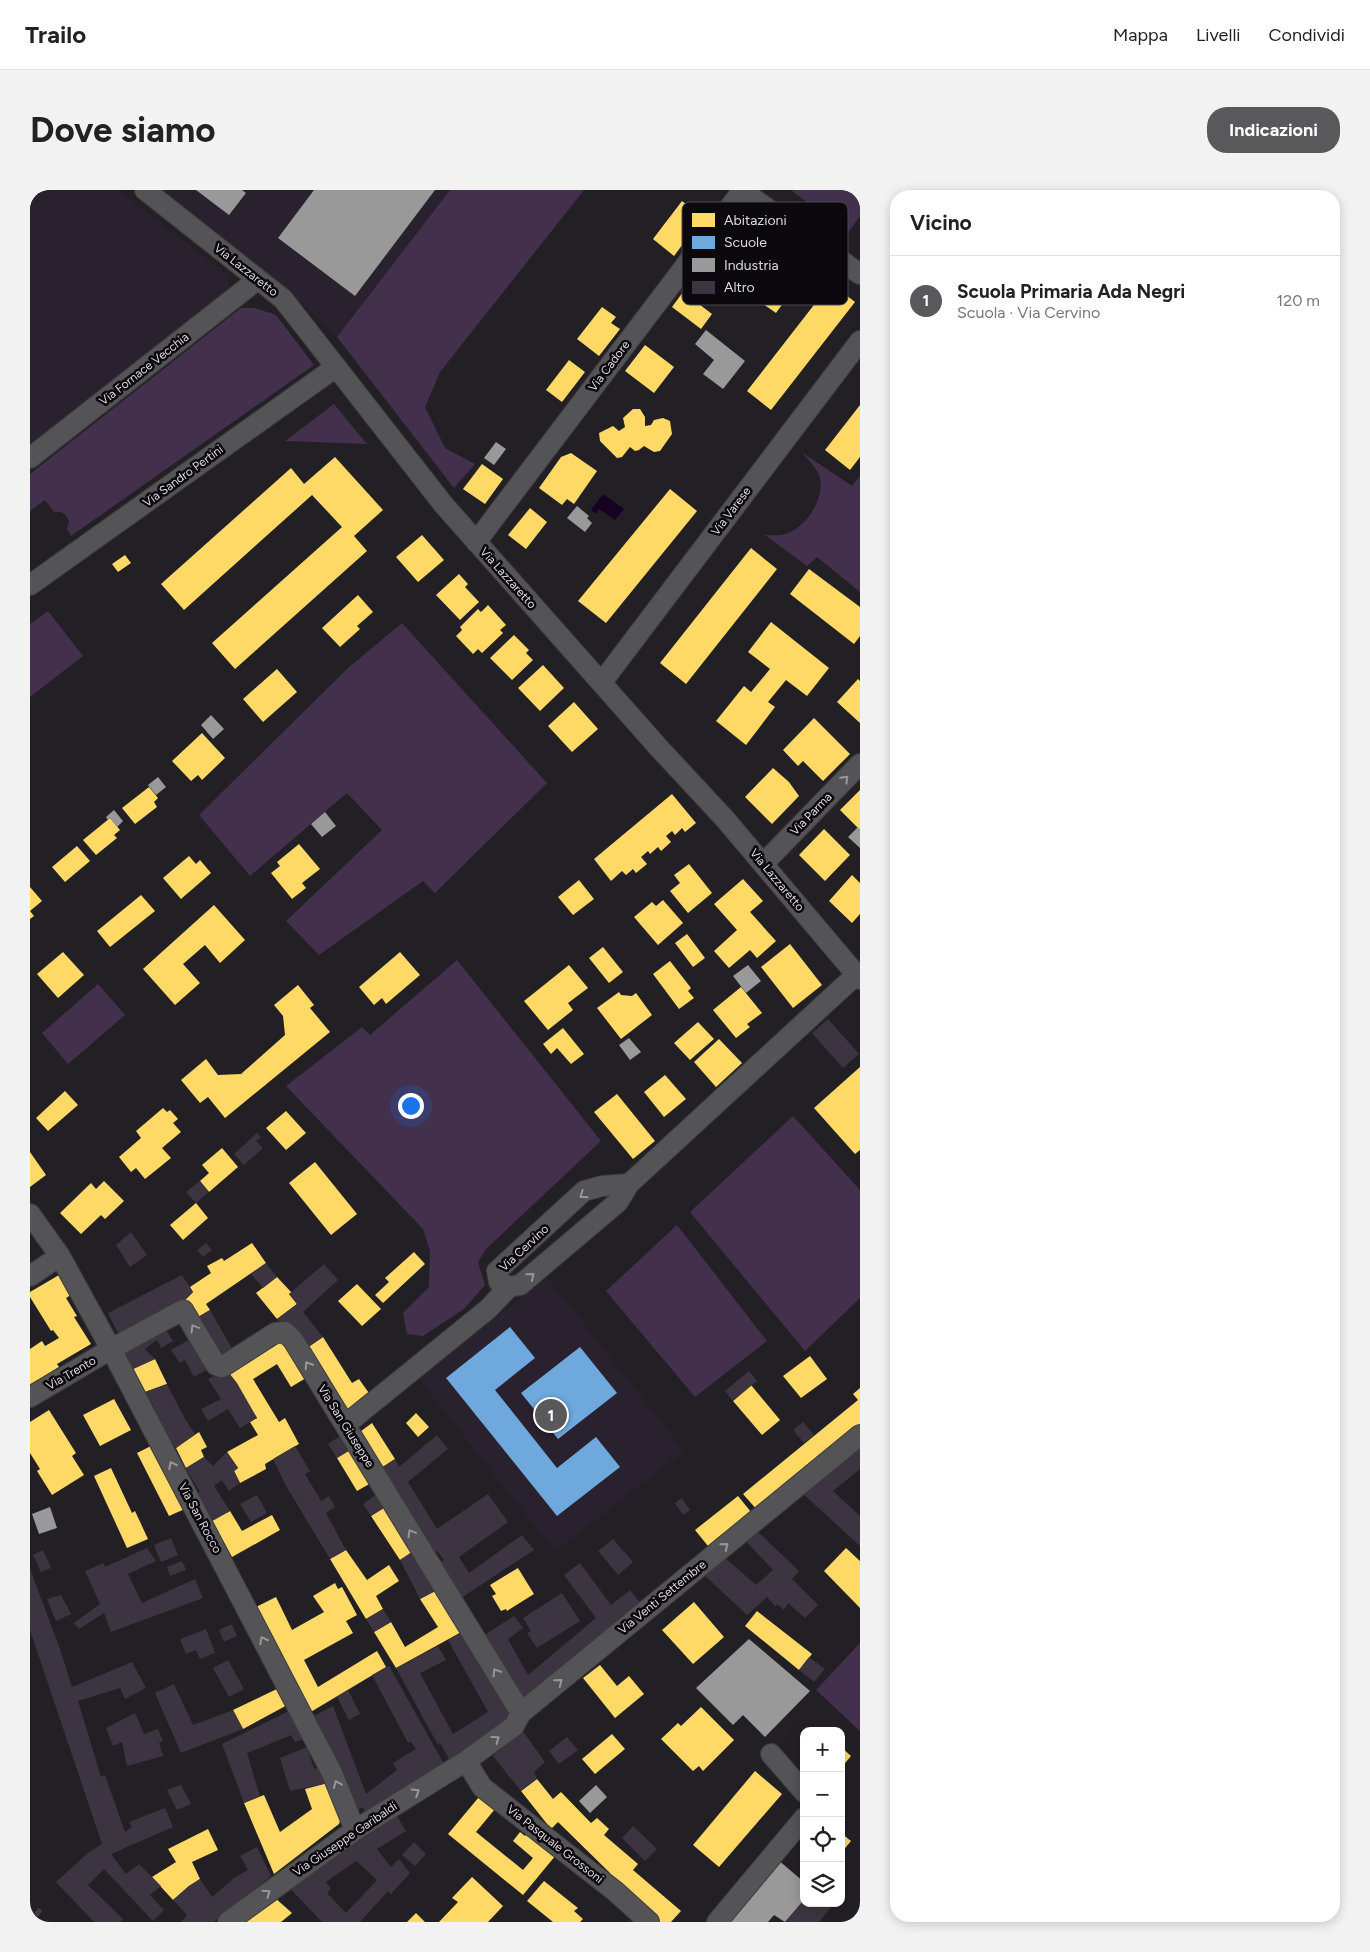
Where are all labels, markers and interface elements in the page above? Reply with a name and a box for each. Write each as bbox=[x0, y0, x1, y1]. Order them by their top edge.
text: Trailo bbox=[25, 20, 86, 49]
text: Mappa bbox=[1113, 24, 1168, 46]
text: Livelli bbox=[1196, 24, 1241, 46]
text: Condividi bbox=[1269, 24, 1345, 46]
button: Indicazioni bbox=[1207, 107, 1340, 153]
text: Dove siamo bbox=[30, 109, 216, 151]
legend bbox=[682, 202, 848, 305]
text: Vicino bbox=[910, 210, 972, 235]
text: Abitazioni bbox=[724, 212, 787, 229]
text: Scuole bbox=[724, 234, 767, 251]
street label: Via Lazzaretto bbox=[211, 241, 281, 299]
text: Industria bbox=[724, 257, 779, 274]
text: Altro bbox=[724, 279, 755, 296]
text: Scuola Primaria Ada Negri bbox=[957, 280, 1185, 303]
text: 1 bbox=[923, 291, 929, 310]
text: 120 m bbox=[1277, 291, 1320, 310]
text: Scuola · Via Cervino bbox=[957, 303, 1100, 322]
street label: Via Fornace Vecchia bbox=[97, 330, 191, 408]
street label: Via Cadore bbox=[585, 338, 633, 394]
street label: Via Sandro Pertini bbox=[140, 442, 226, 510]
street label: Via Varese bbox=[708, 484, 754, 538]
street label: Via Lazzaretto bbox=[477, 545, 539, 611]
one-way arrow bbox=[840, 775, 849, 784]
street label: Via Parma bbox=[787, 790, 835, 838]
street label: Via Lazzaretto bbox=[747, 846, 807, 914]
your location bbox=[398, 1093, 424, 1119]
one-way arrow bbox=[579, 1188, 588, 1198]
street label: Via Cervino bbox=[497, 1222, 552, 1274]
one-way arrow bbox=[525, 1273, 534, 1282]
one-way arrow bbox=[190, 1325, 200, 1334]
street label: Via Trento bbox=[44, 1353, 98, 1393]
one-way arrow bbox=[305, 1361, 314, 1370]
street label: Via San Giuseppe bbox=[315, 1382, 377, 1470]
pin: 1 bbox=[535, 1396, 567, 1434]
one-way arrow bbox=[168, 1461, 178, 1470]
street label: Via San Rocco bbox=[176, 1480, 224, 1556]
one-way arrow bbox=[408, 1529, 418, 1538]
one-way arrow bbox=[719, 1543, 728, 1551]
street label: Via Venti Settembre bbox=[615, 1557, 709, 1637]
one-way arrow bbox=[259, 1636, 269, 1645]
one-way arrow bbox=[492, 1668, 502, 1677]
one-way arrow bbox=[553, 1679, 562, 1688]
map controls bbox=[800, 1727, 845, 1907]
button: + bbox=[800, 1727, 845, 1772]
one-way arrow bbox=[490, 1737, 499, 1745]
button: − bbox=[800, 1772, 845, 1817]
one-way arrow bbox=[332, 1781, 342, 1789]
one-way arrow bbox=[410, 1789, 419, 1799]
street label: Via Giuseppe Garibaldi bbox=[290, 1799, 400, 1879]
street label: Via Pasquale Grossoni bbox=[504, 1802, 606, 1886]
button: locate bbox=[800, 1817, 845, 1862]
button: layers bbox=[800, 1862, 845, 1907]
one-way arrow bbox=[261, 1890, 270, 1899]

